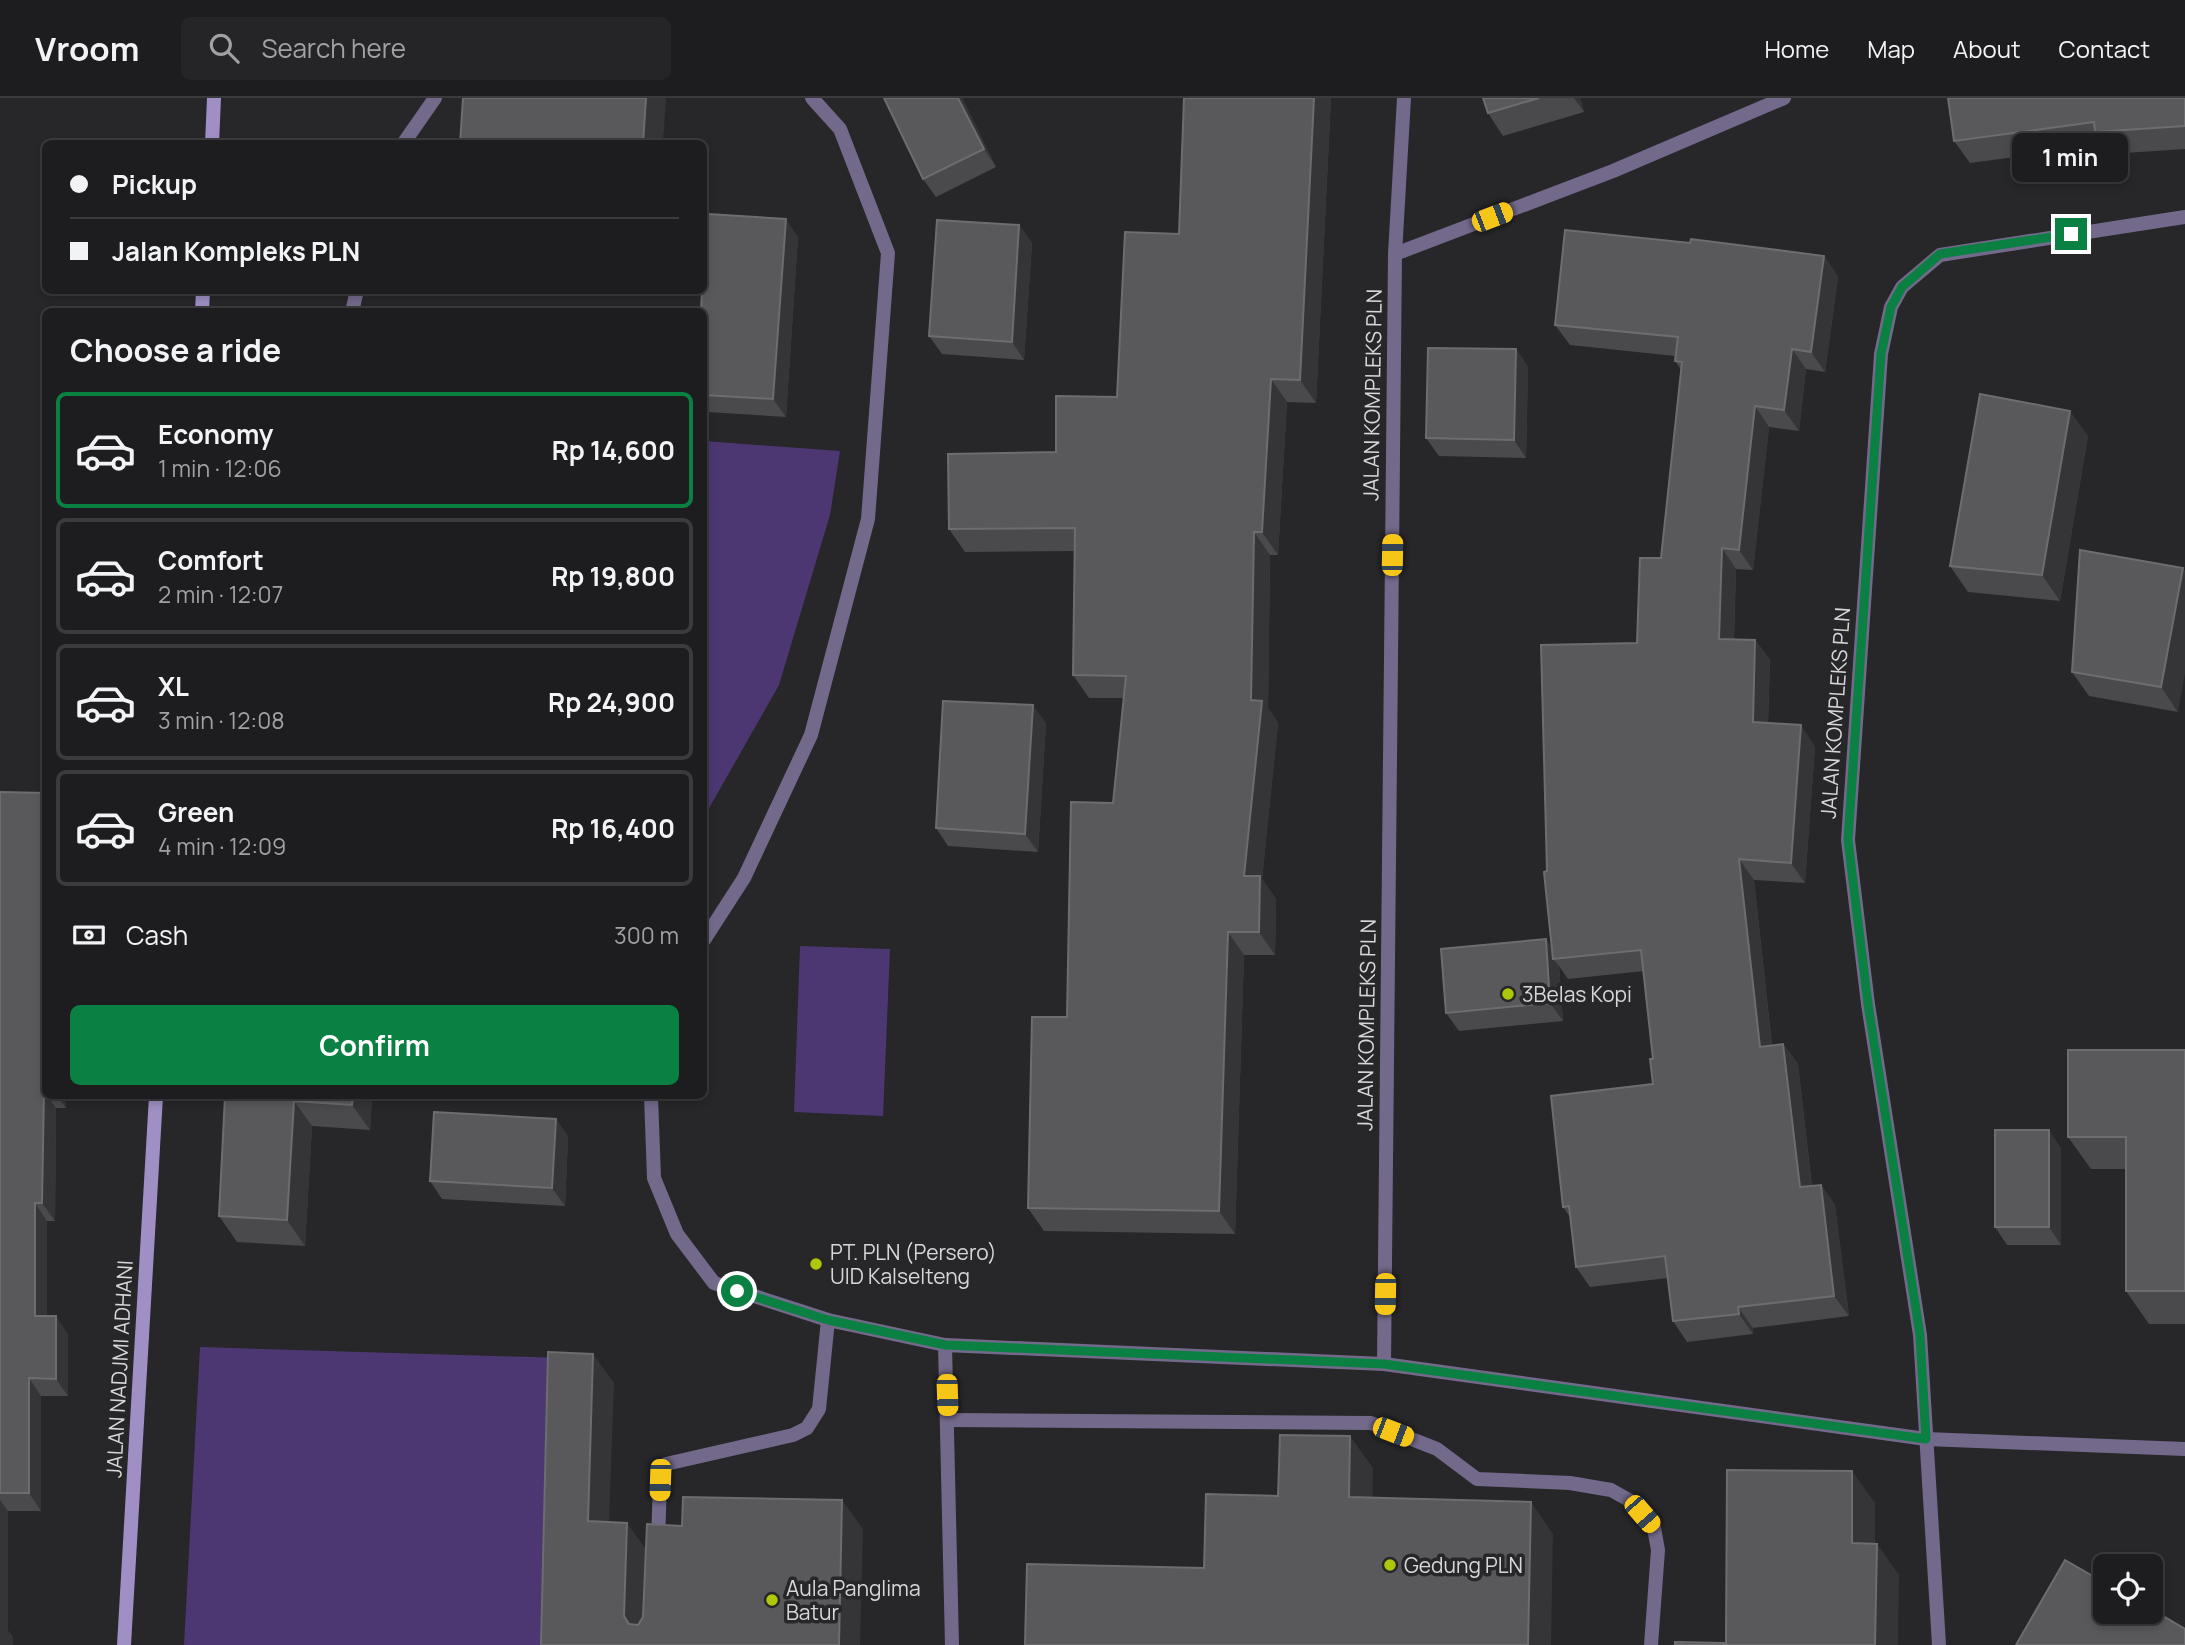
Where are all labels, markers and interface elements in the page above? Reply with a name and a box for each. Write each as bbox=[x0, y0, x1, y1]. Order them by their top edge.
search box bbox=[181, 17, 671, 80]
text: Vroom bbox=[35, 26, 139, 71]
icon: search bbox=[205, 29, 243, 67]
text: Search here bbox=[261, 30, 406, 66]
text: Home bbox=[1764, 32, 1829, 65]
text: Map bbox=[1867, 32, 1915, 65]
text: About bbox=[1953, 32, 2021, 65]
text: Contact bbox=[2059, 32, 2150, 65]
callout: 1 min bbox=[2013, 132, 2129, 181]
text: 1 min bbox=[2042, 141, 2098, 173]
text: Pickup bbox=[112, 166, 197, 202]
car bbox=[1469, 200, 1516, 234]
route end bbox=[2055, 218, 2087, 250]
text: Jalan Kompleks PLN bbox=[112, 233, 360, 269]
street label: JALAN KOMPLEKS PLN bbox=[1356, 289, 1388, 501]
text: Choose a ride bbox=[70, 328, 281, 372]
text: Economy bbox=[158, 416, 273, 452]
icon: car bbox=[74, 419, 137, 482]
text: Rp 14,600 bbox=[552, 432, 675, 468]
text: 1 min · 12:06 bbox=[158, 452, 282, 484]
car bbox=[1382, 534, 1403, 576]
text: Comfort bbox=[158, 542, 264, 578]
icon: car bbox=[74, 545, 137, 608]
text: Rp 19,800 bbox=[551, 558, 675, 594]
text: 2 min · 12:07 bbox=[158, 578, 283, 610]
street label: JALAN KOMPLEKS PLN bbox=[1814, 606, 1856, 820]
text: XL bbox=[158, 668, 189, 704]
icon: car bbox=[74, 671, 137, 734]
text: Rp 24,900 bbox=[548, 684, 675, 720]
text: 3 min · 12:08 bbox=[158, 704, 285, 736]
text: Green bbox=[158, 794, 234, 830]
icon: car bbox=[74, 797, 137, 860]
text: Rp 16,400 bbox=[551, 810, 675, 846]
text: 4 min · 12:09 bbox=[158, 830, 286, 862]
icon: cash bbox=[70, 916, 108, 954]
text: Cash bbox=[126, 917, 188, 953]
text: 300 m bbox=[614, 919, 679, 951]
street label: JALAN KOMPLEKS PLN bbox=[1350, 919, 1382, 1131]
place label: 3Belas Kopi bbox=[1522, 980, 1632, 1008]
marker: 3Belas Kopi bbox=[1500, 986, 1516, 1002]
button: Confirm bbox=[70, 1005, 679, 1085]
place label: PT. PLN (Persero) UID Kalselteng bbox=[830, 1238, 997, 1290]
marker: PT. PLN (Persero) UID Kalselteng bbox=[808, 1256, 824, 1272]
street label: JALAN NADJMI ADHANI bbox=[99, 1259, 139, 1479]
car bbox=[1375, 1273, 1396, 1315]
route start bbox=[721, 1275, 753, 1307]
car bbox=[936, 1374, 959, 1416]
car bbox=[1370, 1415, 1417, 1449]
car bbox=[649, 1459, 672, 1501]
car bbox=[1621, 1491, 1664, 1537]
place label: Gedung PLN bbox=[1404, 1551, 1523, 1579]
map controls bbox=[2093, 1554, 2163, 1624]
button: locate bbox=[2093, 1554, 2163, 1624]
marker: Gedung PLN bbox=[1382, 1557, 1398, 1573]
place label: Aula Panglima Batur bbox=[786, 1574, 921, 1626]
marker: Aula Panglima Batur bbox=[764, 1592, 780, 1608]

